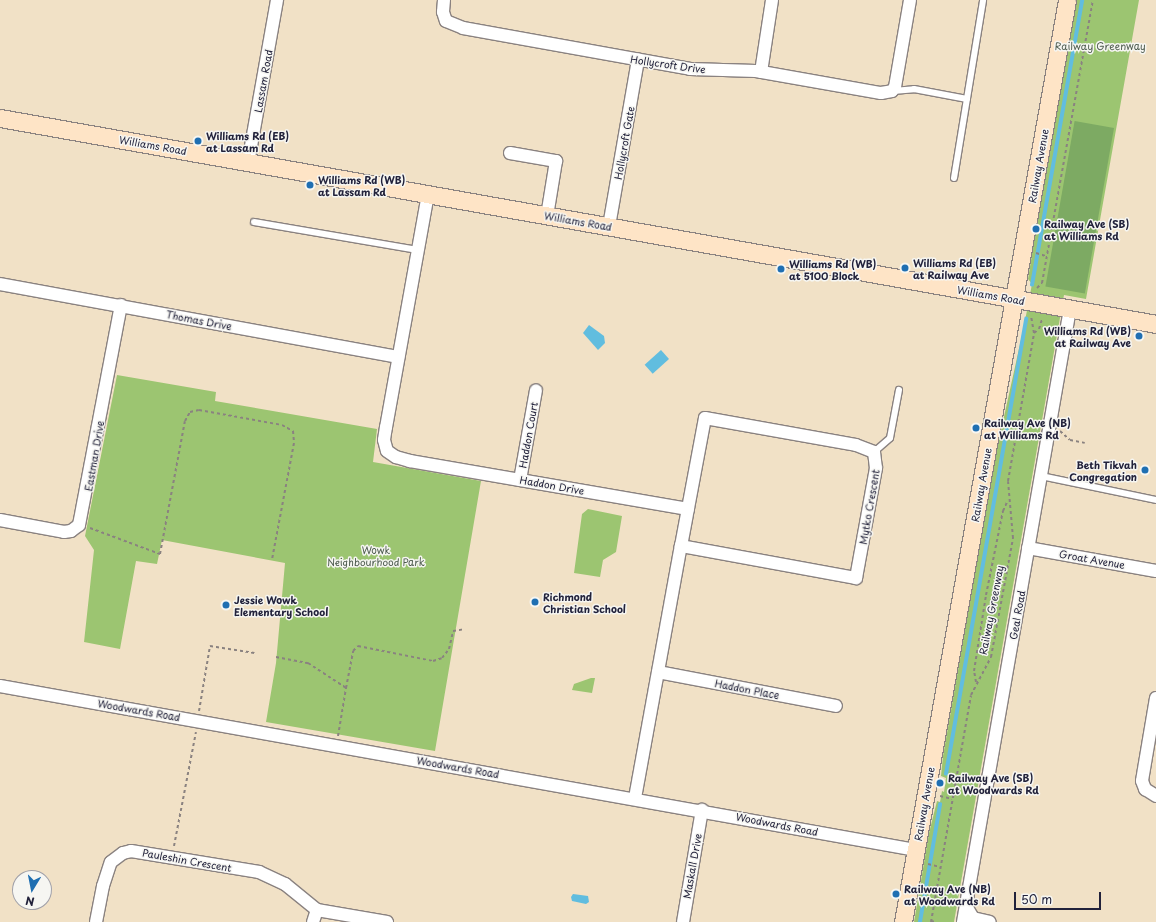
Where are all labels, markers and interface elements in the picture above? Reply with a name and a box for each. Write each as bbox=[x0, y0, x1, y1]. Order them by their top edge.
park label: Railway Greenway bbox=[1054, 40, 1146, 52]
street label: Lassam Road bbox=[252, 49, 274, 113]
street label: Hollycroft Drive bbox=[629, 53, 707, 75]
street label: Hollycroft Gate bbox=[612, 105, 636, 181]
street label: Railway Avenue bbox=[1026, 128, 1050, 204]
place label: Williams Rd (EB) at Lassam Rd bbox=[206, 129, 289, 152]
street label: Williams Road bbox=[118, 133, 188, 157]
marker: Williams Rd (EB) at Lassam Rd bbox=[193, 136, 203, 146]
place label: Williams Rd (WB) at Lassam Rd bbox=[318, 173, 406, 196]
marker: Williams Rd (WB) at Lassam Rd bbox=[305, 180, 315, 190]
street label: Williams Road bbox=[543, 209, 613, 233]
place label: Railway Ave (SB) at Williams Rd bbox=[1044, 217, 1130, 240]
marker: Railway Ave (SB) at Williams Rd bbox=[1031, 224, 1041, 234]
place label: Williams Rd (EB) at Railway Ave bbox=[913, 256, 996, 280]
place label: Williams Rd (WB) at 5100 Block bbox=[789, 257, 877, 280]
marker: Williams Rd (EB) at Railway Ave bbox=[900, 263, 910, 273]
marker: Williams Rd (WB) at 5100 Block bbox=[776, 264, 786, 274]
street label: Williams Road bbox=[956, 283, 1026, 307]
street label: Thomas Drive bbox=[165, 308, 233, 332]
place label: Williams Rd (WB) at Railway Ave bbox=[1043, 324, 1131, 348]
marker: Williams Rd (WB) at Railway Ave bbox=[1134, 331, 1144, 341]
street label: Haddon Court bbox=[516, 401, 540, 469]
place label: Railway Ave (NB) at Williams Rd bbox=[984, 416, 1071, 440]
street label: Eastman Drive bbox=[82, 420, 106, 492]
marker: Railway Ave (NB) at Williams Rd bbox=[971, 423, 981, 433]
street label: Railway Avenue bbox=[969, 447, 993, 523]
place label: Beth Tikvah Congregation bbox=[1069, 458, 1137, 482]
marker: Beth Tikvah Congregation bbox=[1140, 465, 1150, 475]
street label: Mytko Crescent bbox=[856, 469, 882, 545]
street label: Haddon Drive bbox=[519, 473, 585, 497]
park label: Wowk Neighbourhood Park bbox=[327, 543, 425, 566]
street label: Groat Avenue bbox=[1058, 547, 1126, 571]
street label: Railway Greenway bbox=[976, 564, 1006, 656]
place label: Richmond Christian School bbox=[543, 590, 626, 614]
street label: Geal Road bbox=[1007, 590, 1027, 640]
place label: Jessie Wowk Elementary School bbox=[234, 593, 328, 616]
marker: Richmond Christian School bbox=[530, 597, 540, 607]
marker: Jessie Wowk Elementary School bbox=[221, 600, 231, 610]
street label: Haddon Place bbox=[714, 677, 780, 701]
street label: Woodwards Road bbox=[97, 697, 181, 723]
street label: Woodwards Road bbox=[416, 754, 500, 780]
street label: Railway Avenue bbox=[912, 766, 936, 842]
place label: Railway Ave (SB) at Woodwards Rd bbox=[948, 771, 1039, 794]
marker: Railway Ave (SB) at Woodwards Rd bbox=[935, 778, 945, 788]
street label: Woodwards Road bbox=[735, 810, 819, 838]
street label: Maskall Drive bbox=[680, 832, 704, 900]
street label: Pauleshin Crescent bbox=[141, 846, 233, 874]
north arrow bbox=[12, 870, 52, 910]
place label: Railway Ave (NB) at Woodwards Rd bbox=[904, 882, 995, 906]
scale bar bbox=[1016, 884, 1103, 910]
marker: Railway Ave (NB) at Woodwards Rd bbox=[891, 889, 901, 899]
text: 50 m bbox=[1021, 890, 1052, 908]
text: N bbox=[24, 892, 36, 910]

